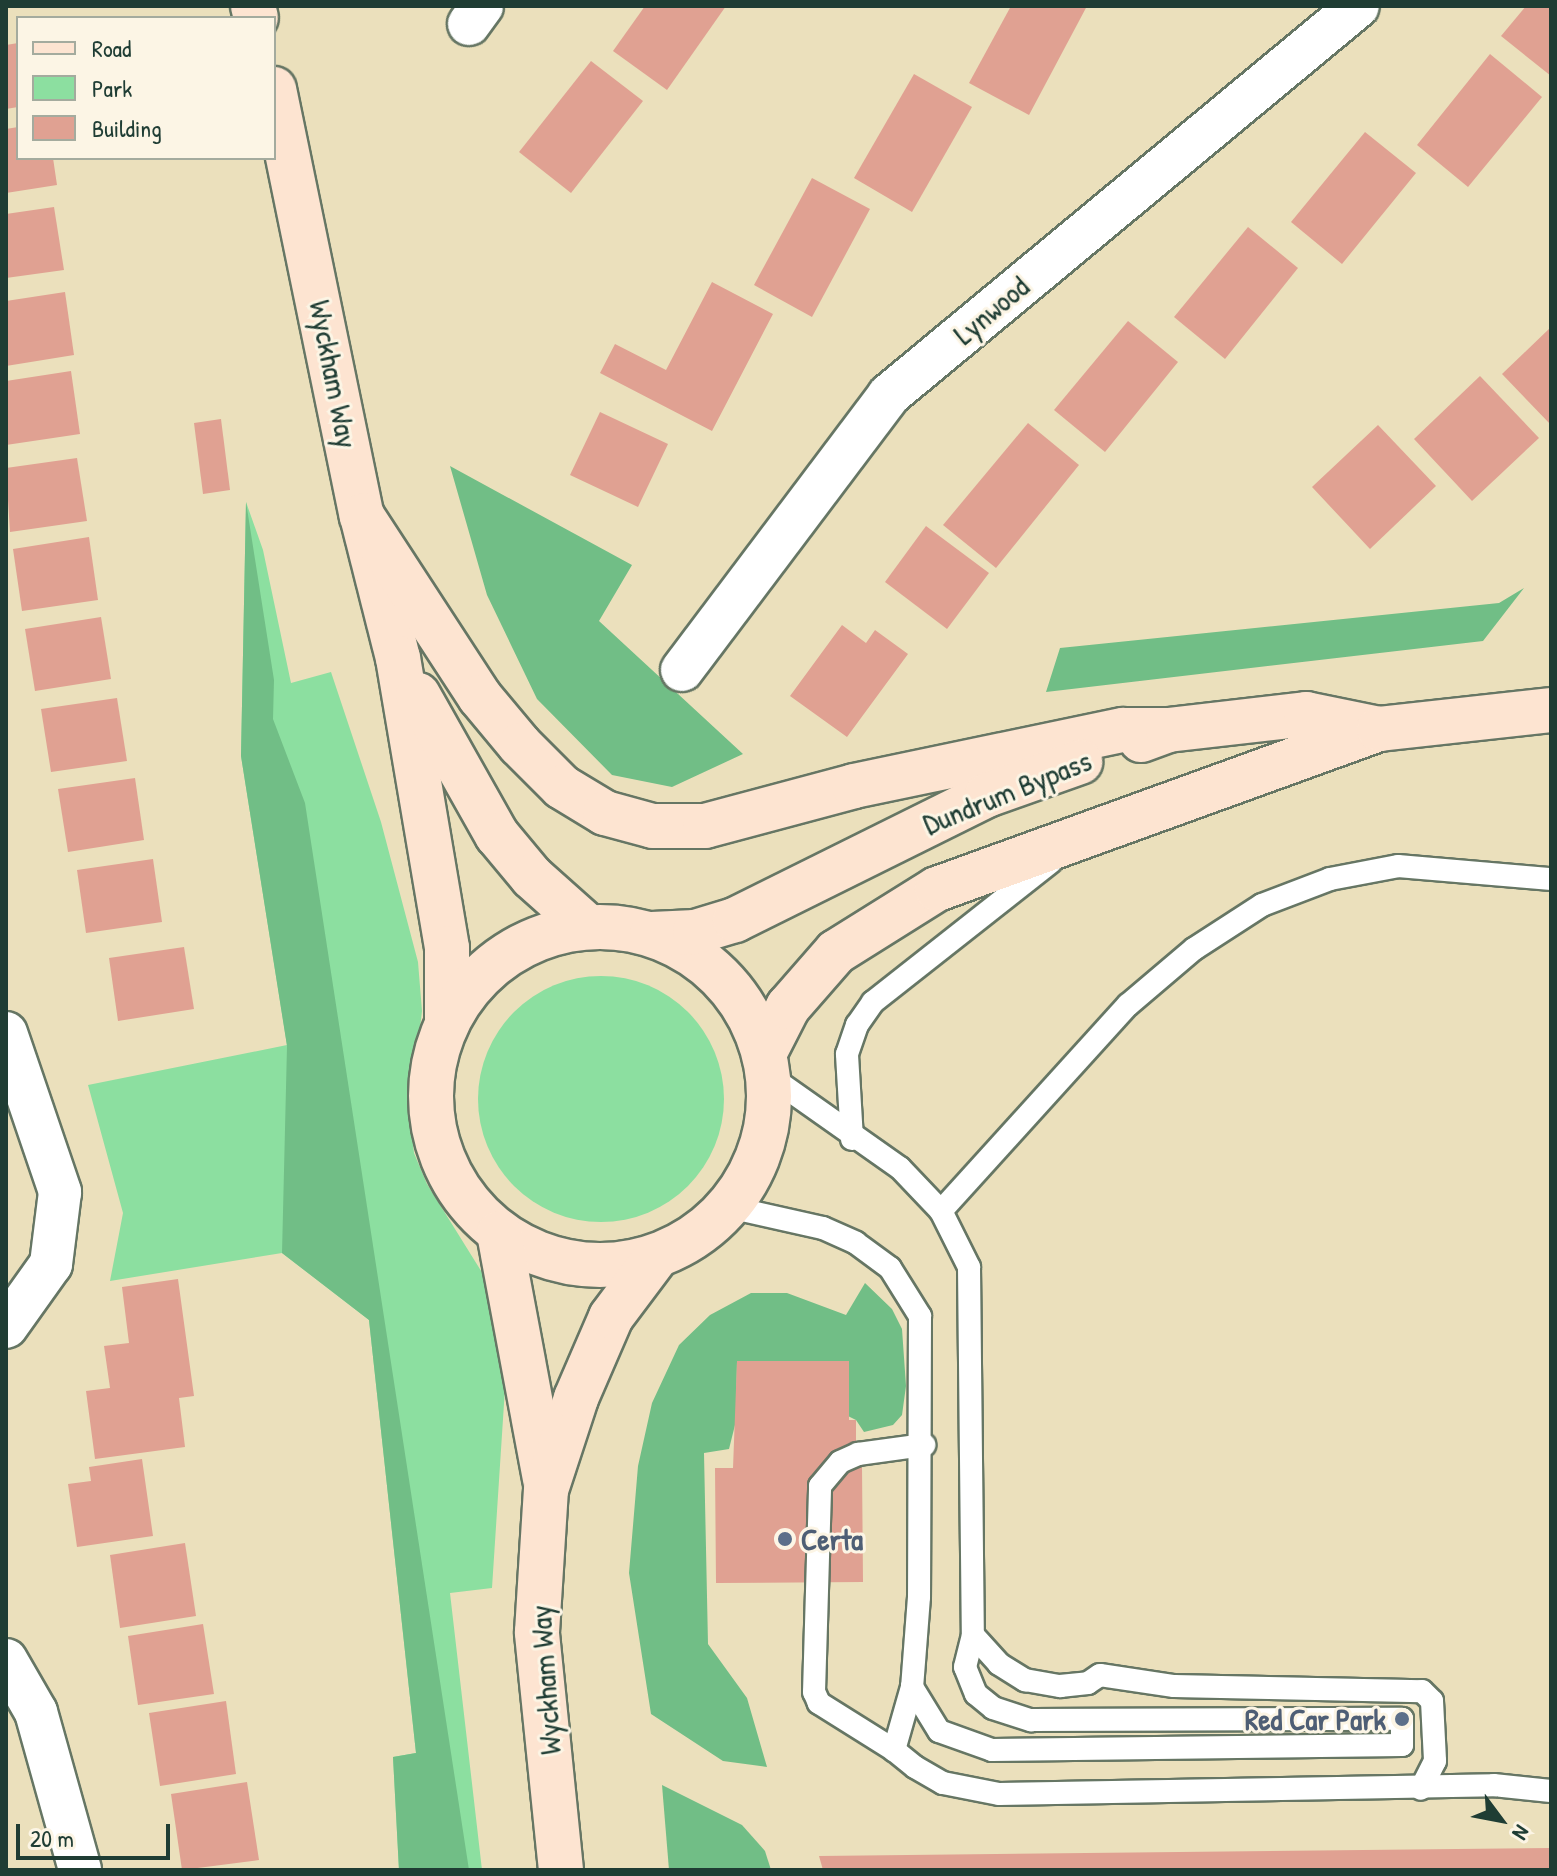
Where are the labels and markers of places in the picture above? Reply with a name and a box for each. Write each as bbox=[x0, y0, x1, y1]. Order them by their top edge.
place label: Certa bbox=[801, 1521, 863, 1557]
marker: Certa bbox=[776, 1530, 794, 1548]
place label: Red Car Park bbox=[1245, 1701, 1386, 1737]
marker: Red Car Park bbox=[1393, 1710, 1411, 1728]

